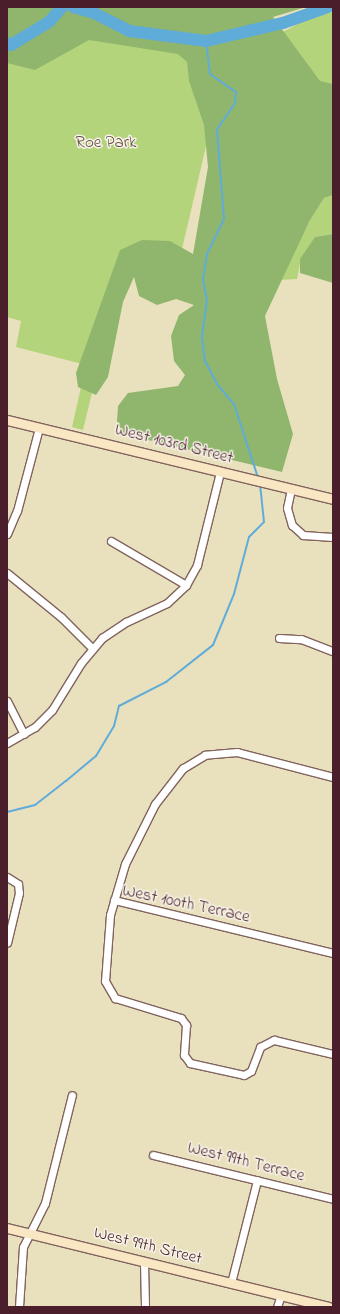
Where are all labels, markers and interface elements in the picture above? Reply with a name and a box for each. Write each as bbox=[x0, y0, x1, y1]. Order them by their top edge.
park label: Roe Park bbox=[76, 133, 136, 153]
street label: West 103rd Street bbox=[113, 419, 235, 469]
street label: West 100th Terrace bbox=[120, 881, 252, 927]
street label: West 99th Terrace bbox=[185, 1138, 307, 1186]
street label: West 99th Street bbox=[92, 1223, 204, 1269]

